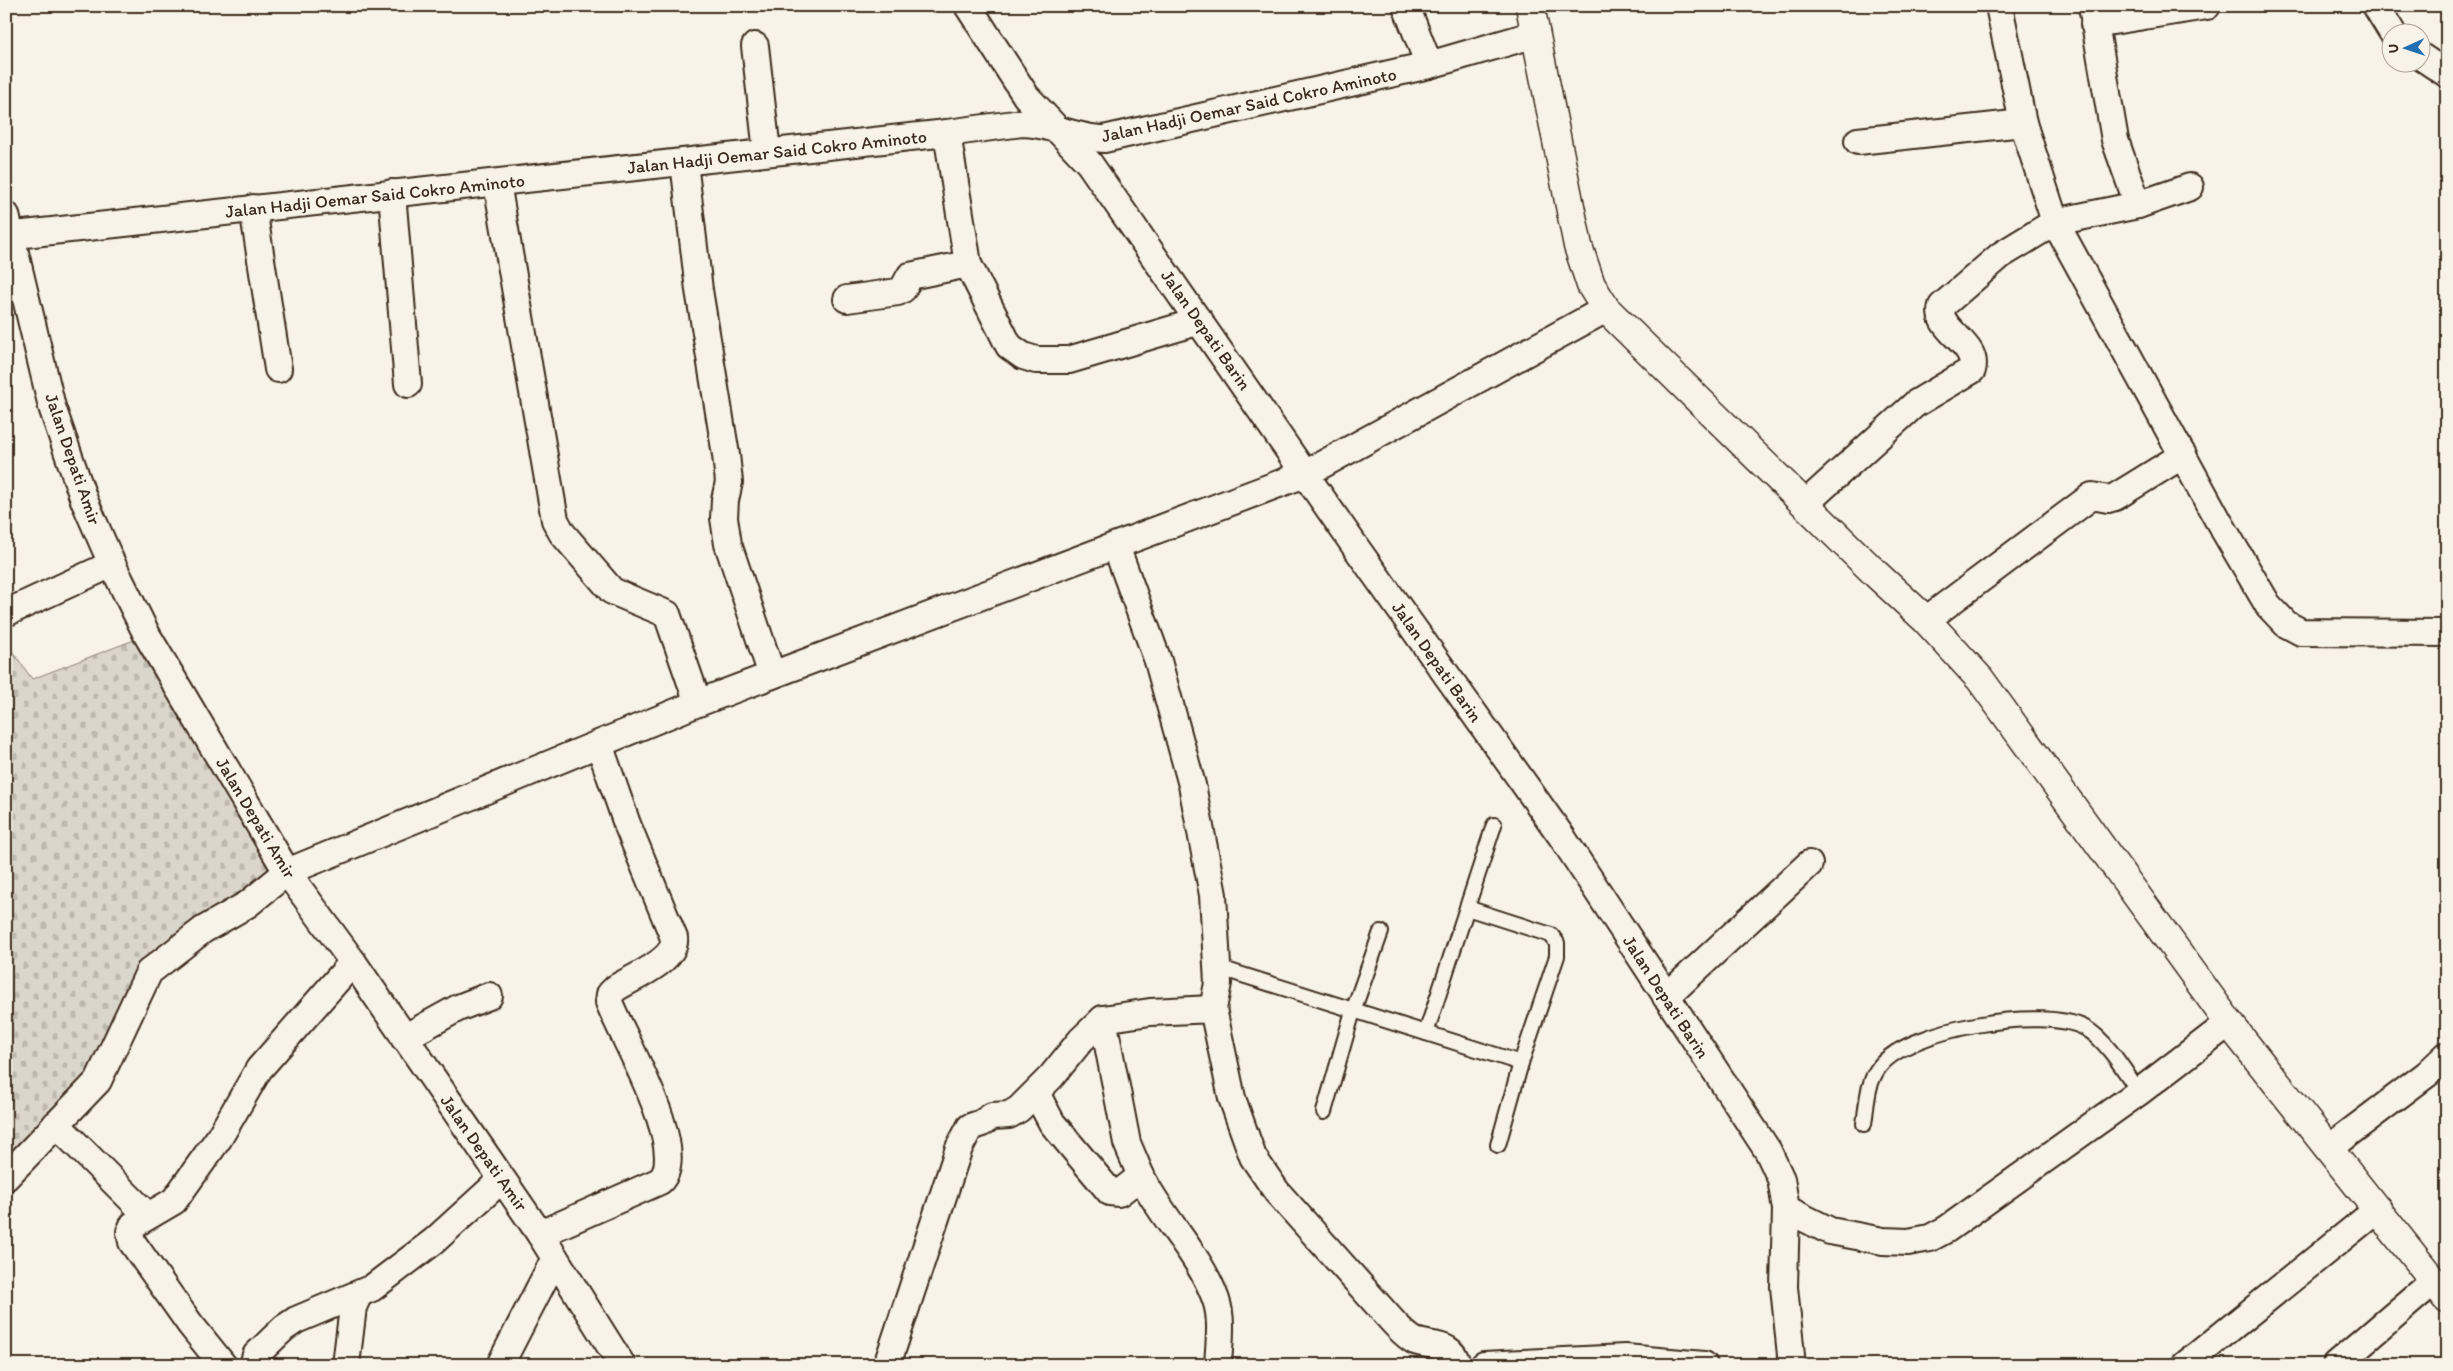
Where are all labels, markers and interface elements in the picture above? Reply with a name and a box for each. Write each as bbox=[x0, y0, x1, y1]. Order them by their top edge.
north arrow bbox=[2380, 22, 2430, 72]
text: U bbox=[2385, 44, 2402, 54]
street label: Jalan Hadji Oemar Said Cokro Aminoto bbox=[1099, 63, 1399, 147]
street label: Jalan Hadji Oemar Said Cokro Aminoto bbox=[626, 125, 928, 179]
street label: Jalan Hadji Oemar Said Cokro Aminoto bbox=[224, 169, 526, 223]
street label: Jalan Depati Barin bbox=[1156, 265, 1256, 395]
street label: Jalan Depati Amir bbox=[40, 390, 106, 528]
street label: Jalan Depati Barin bbox=[1387, 597, 1487, 727]
street label: Jalan Depati Amir bbox=[211, 753, 301, 883]
street label: Jalan Depati Barin bbox=[1618, 931, 1714, 1063]
street label: Jalan Depati Amir bbox=[436, 1090, 533, 1216]

